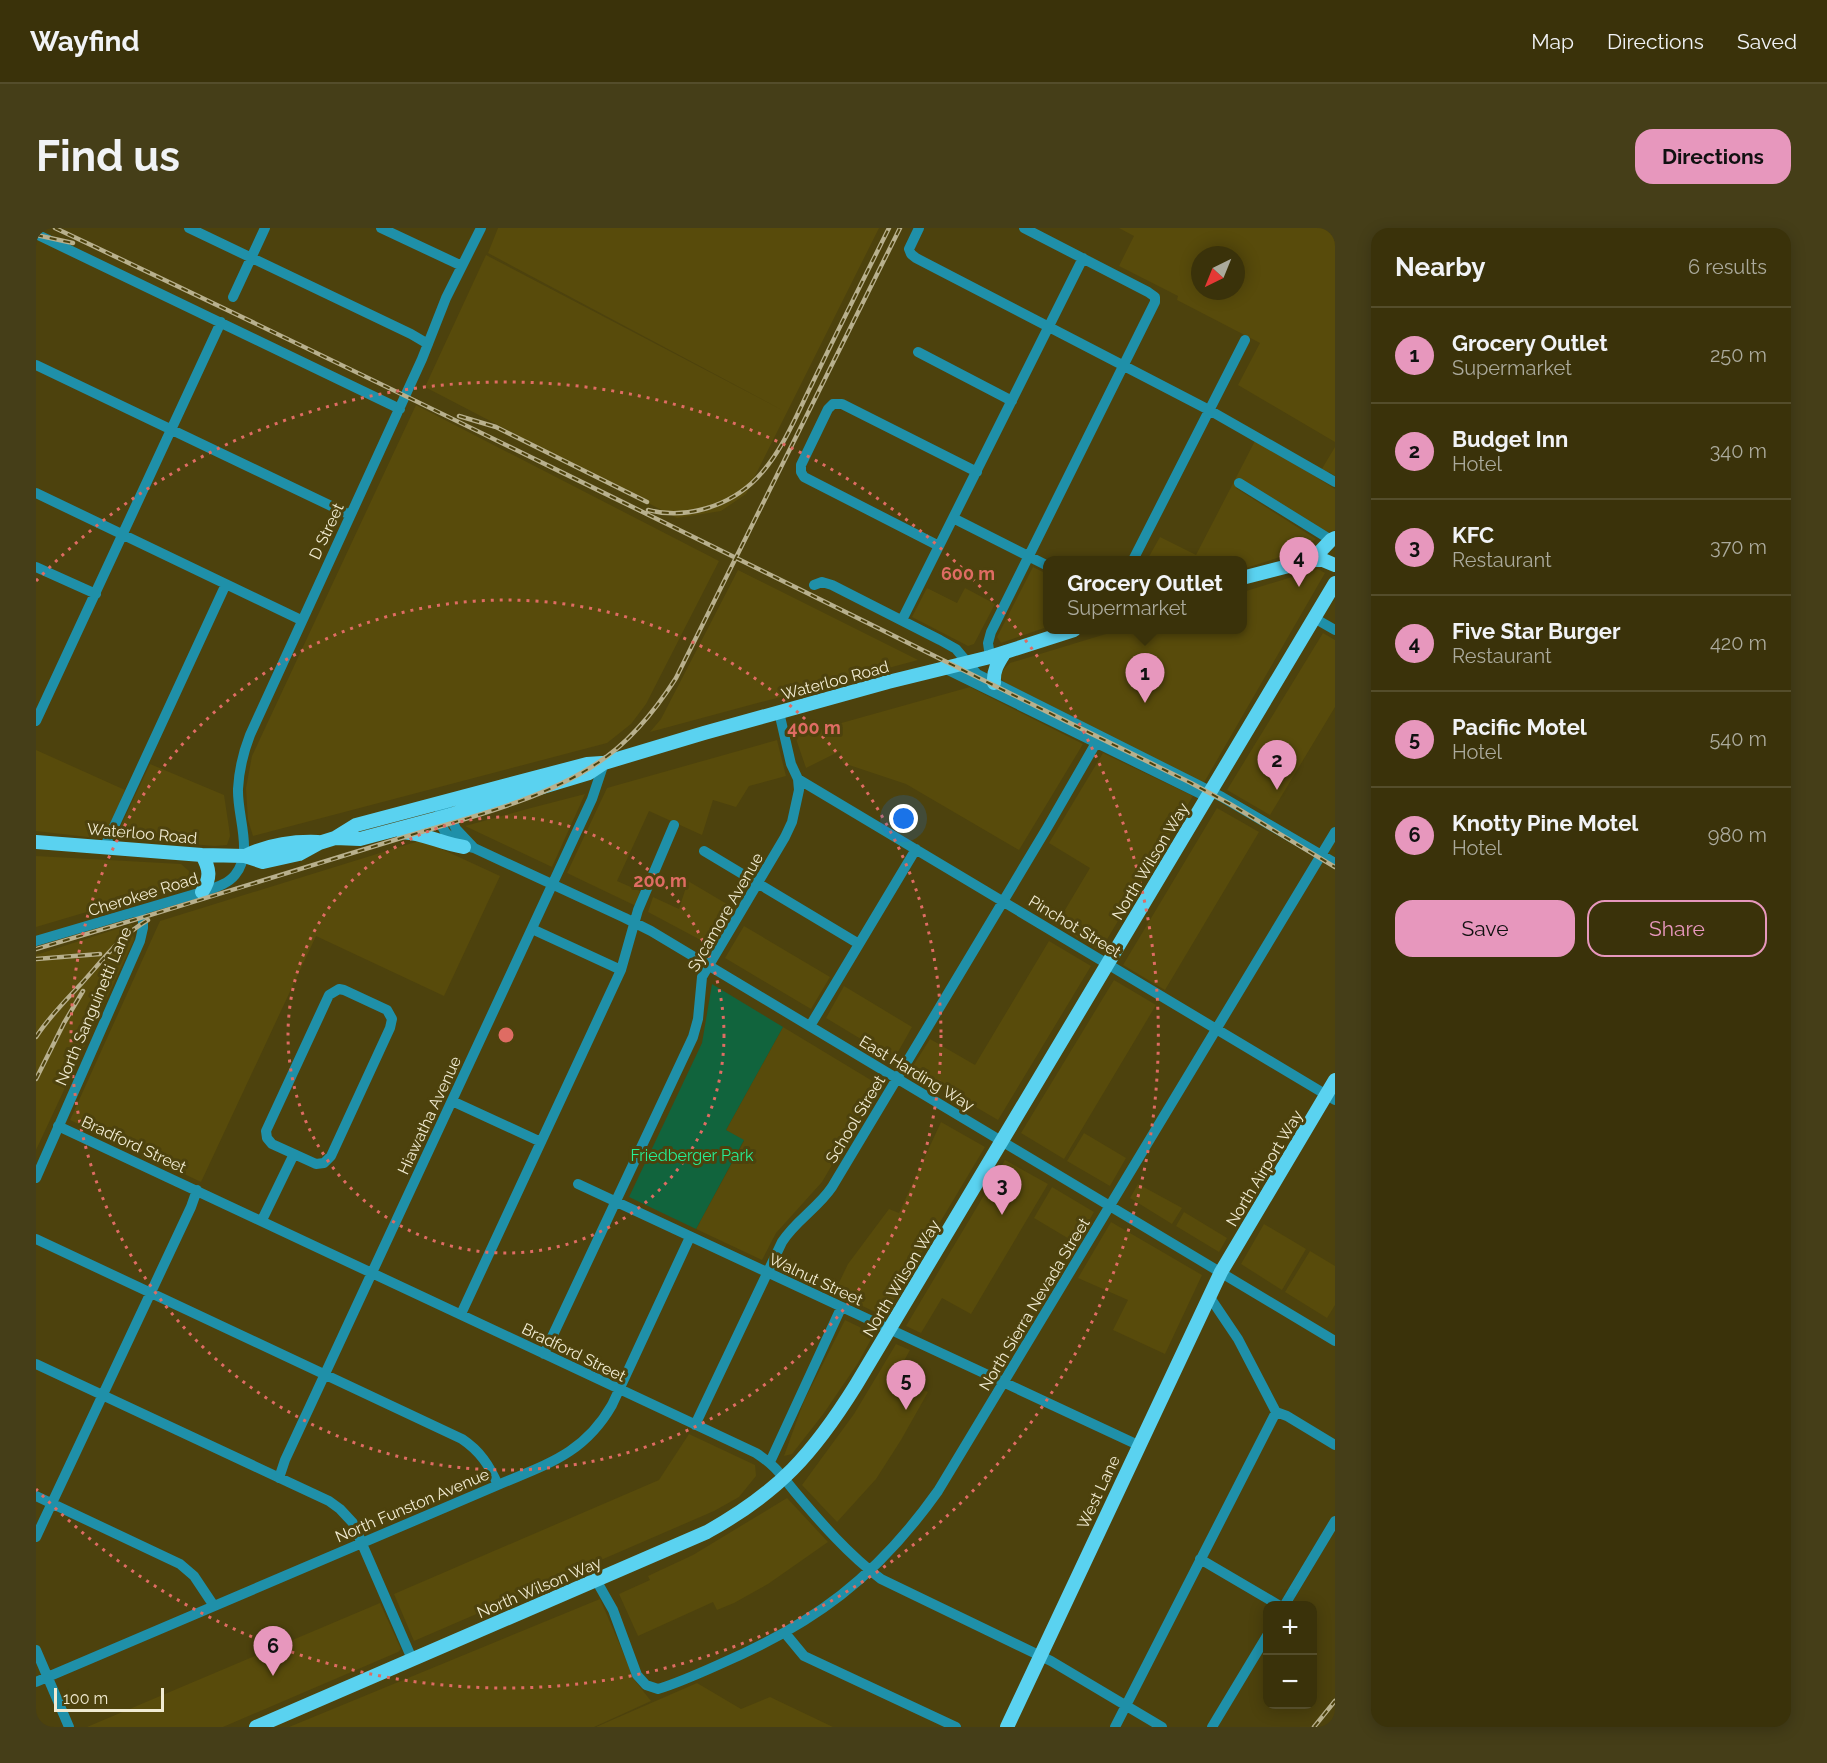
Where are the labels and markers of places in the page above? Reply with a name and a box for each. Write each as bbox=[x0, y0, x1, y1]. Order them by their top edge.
pin: 4 bbox=[1280, 538, 1318, 587]
pin: 1 bbox=[1126, 654, 1164, 703]
pin: 2 bbox=[1258, 740, 1296, 790]
centre of rings bbox=[496, 1025, 516, 1045]
pin: 3 bbox=[982, 1166, 1022, 1215]
pin: 5 bbox=[886, 1360, 926, 1410]
pin: 6 bbox=[254, 1626, 292, 1676]

